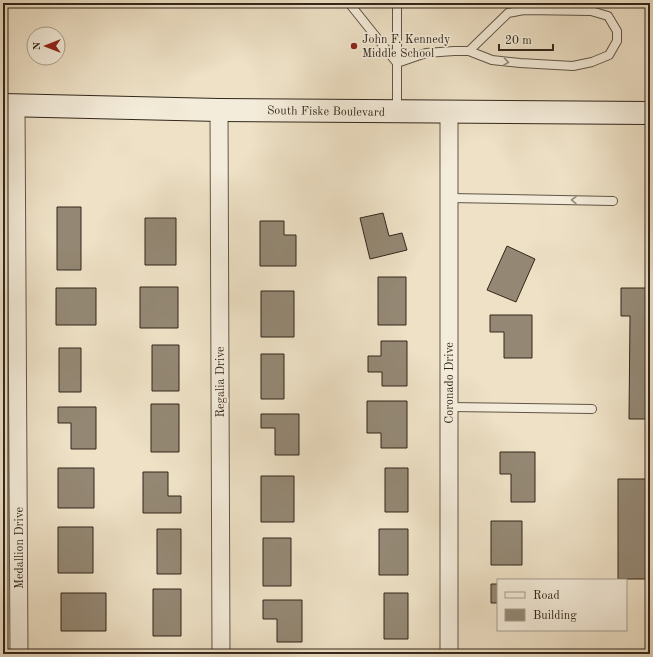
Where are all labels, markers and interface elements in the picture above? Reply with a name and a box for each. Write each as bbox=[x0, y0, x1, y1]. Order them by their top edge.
north arrow bbox=[26, 26, 66, 66]
scale bar bbox=[499, 26, 553, 52]
place label: John F. Kennedy Middle School bbox=[362, 34, 451, 60]
text: 20 m bbox=[505, 35, 532, 47]
text: N bbox=[32, 41, 43, 50]
marker: John F. Kennedy Middle School bbox=[349, 41, 359, 51]
one-way arrow bbox=[503, 57, 509, 66]
street label: South Fiske Boulevard bbox=[267, 105, 385, 119]
one-way arrow bbox=[571, 196, 577, 204]
street label: Coronado Drive bbox=[444, 342, 456, 424]
street label: Regalia Drive bbox=[215, 346, 227, 418]
street label: Medallion Drive bbox=[14, 506, 26, 589]
legend bbox=[497, 579, 627, 631]
text: Road bbox=[533, 590, 560, 602]
text: Building bbox=[533, 610, 577, 622]

